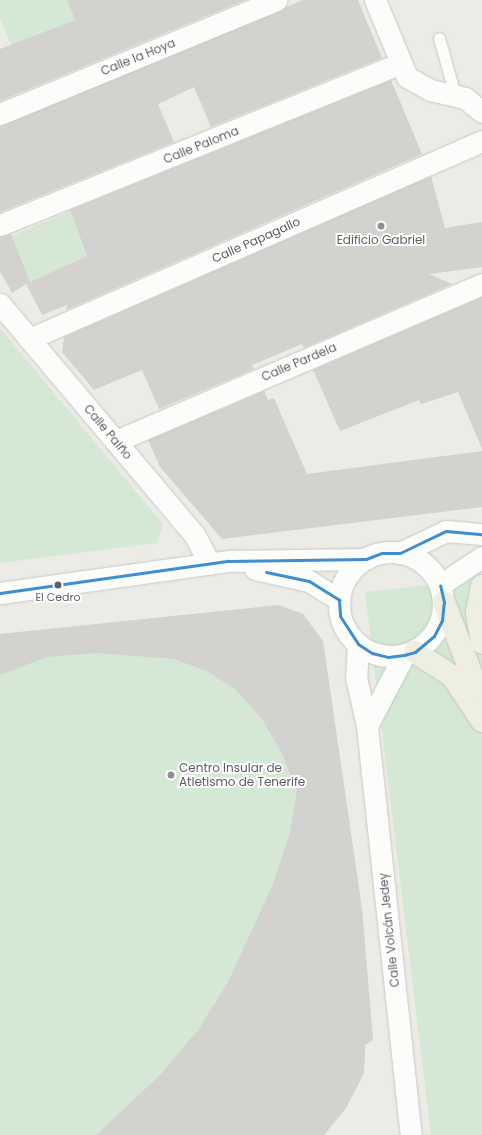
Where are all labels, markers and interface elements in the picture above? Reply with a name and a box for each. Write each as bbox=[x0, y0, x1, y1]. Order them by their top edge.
street label: Calle la Hoya bbox=[99, 36, 177, 78]
street label: Calle Paloma bbox=[161, 123, 241, 167]
street label: Calle Papagallo bbox=[210, 214, 302, 266]
marker: Edificio Gabriel bbox=[376, 221, 386, 231]
place label: Edificio Gabriel bbox=[337, 233, 425, 247]
street label: Calle Pardela bbox=[259, 340, 339, 384]
street label: Calle Paiño bbox=[81, 402, 135, 462]
marker: El Cedro bbox=[53, 580, 63, 590]
place label: El Cedro bbox=[35, 590, 81, 604]
place label: Centro Insular de Atletismo de Tenerife bbox=[179, 761, 305, 789]
marker: Centro Insular de Atletismo de Tenerife bbox=[166, 770, 176, 780]
street label: Calle Volcán Jedey bbox=[376, 872, 402, 988]

